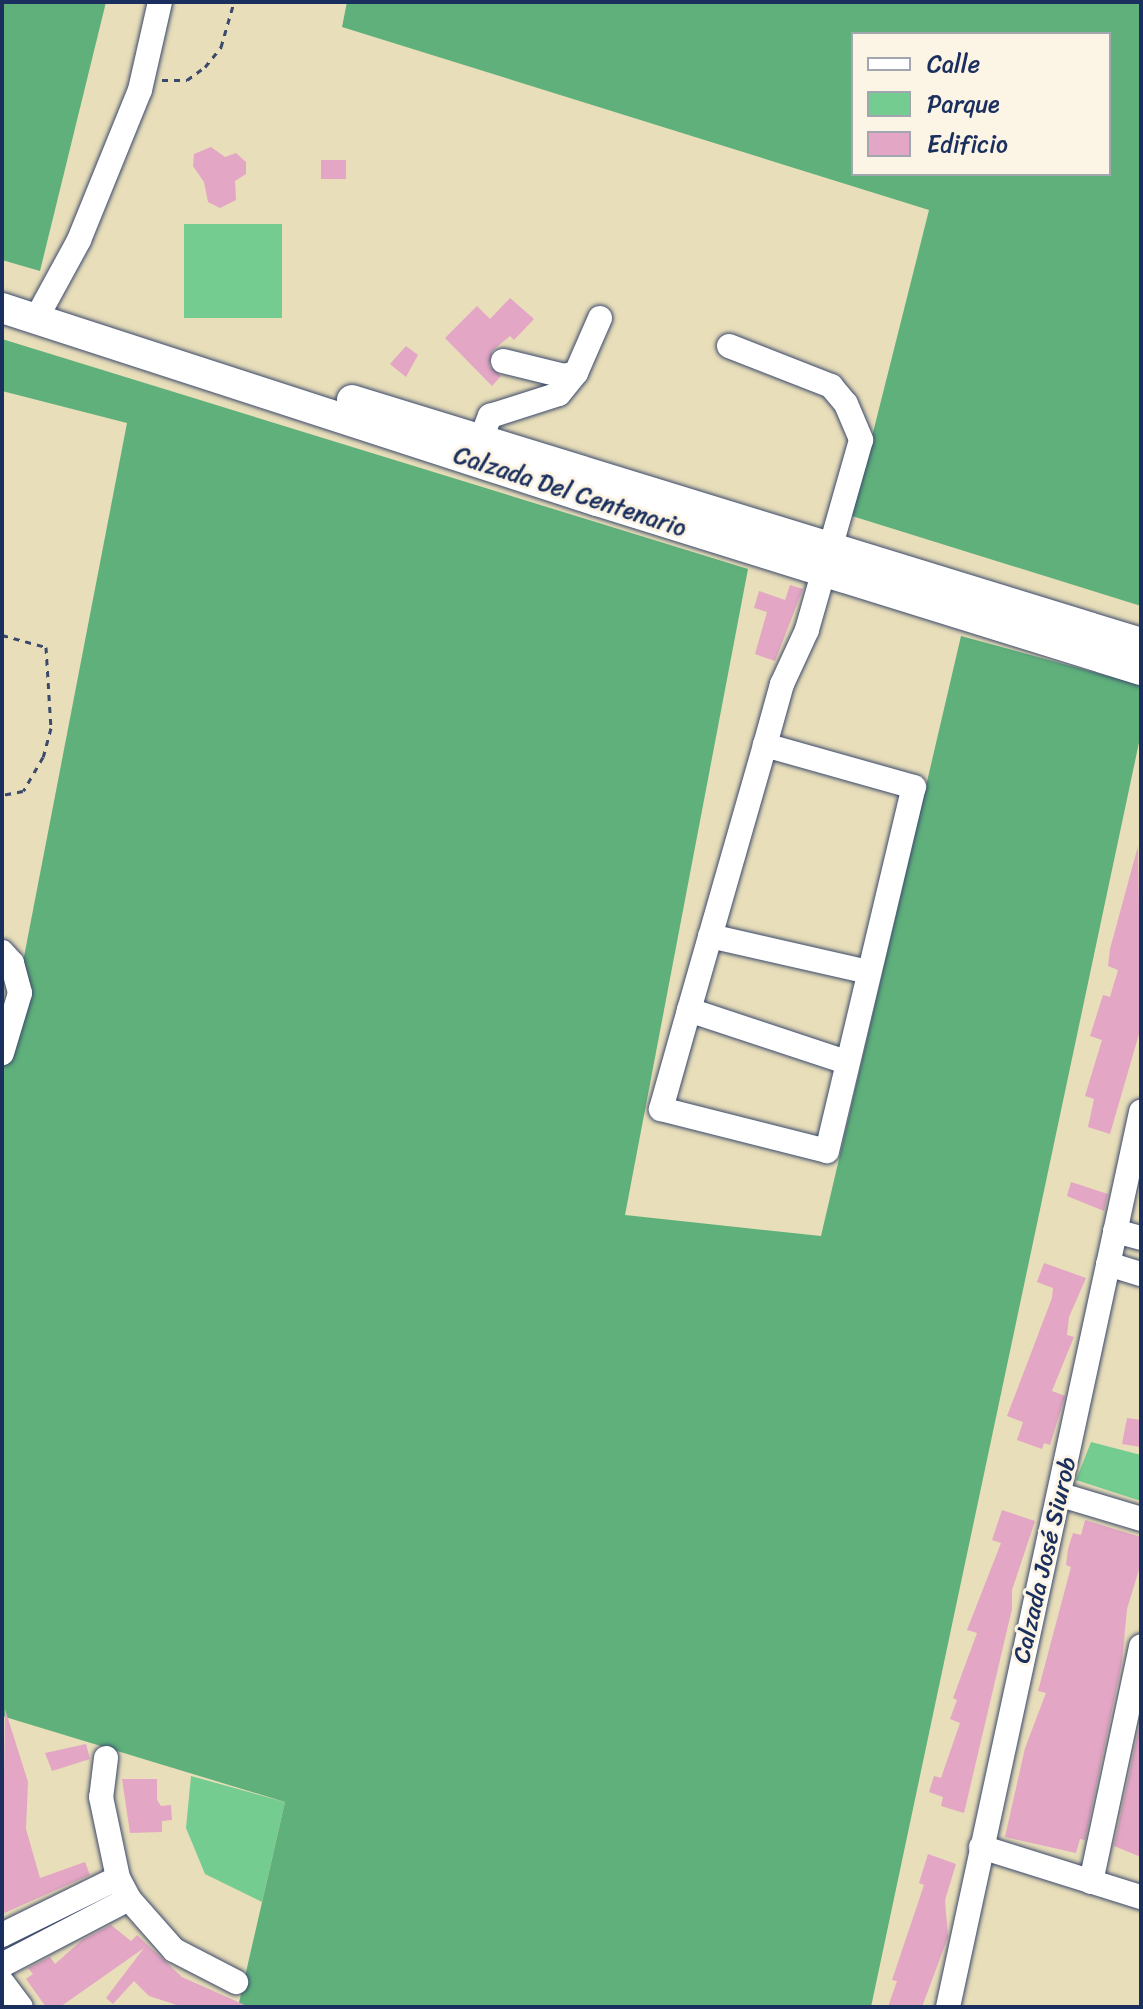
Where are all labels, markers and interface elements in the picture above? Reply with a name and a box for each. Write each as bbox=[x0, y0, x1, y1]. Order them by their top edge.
legend bbox=[851, 32, 1111, 176]
text: Calle bbox=[927, 43, 980, 85]
text: Parque bbox=[927, 83, 1000, 125]
text: Edificio bbox=[927, 123, 1008, 165]
street label: Calzada Del Centenario bbox=[449, 440, 691, 544]
street label: Calzada José Siurob bbox=[1007, 1454, 1083, 1666]

